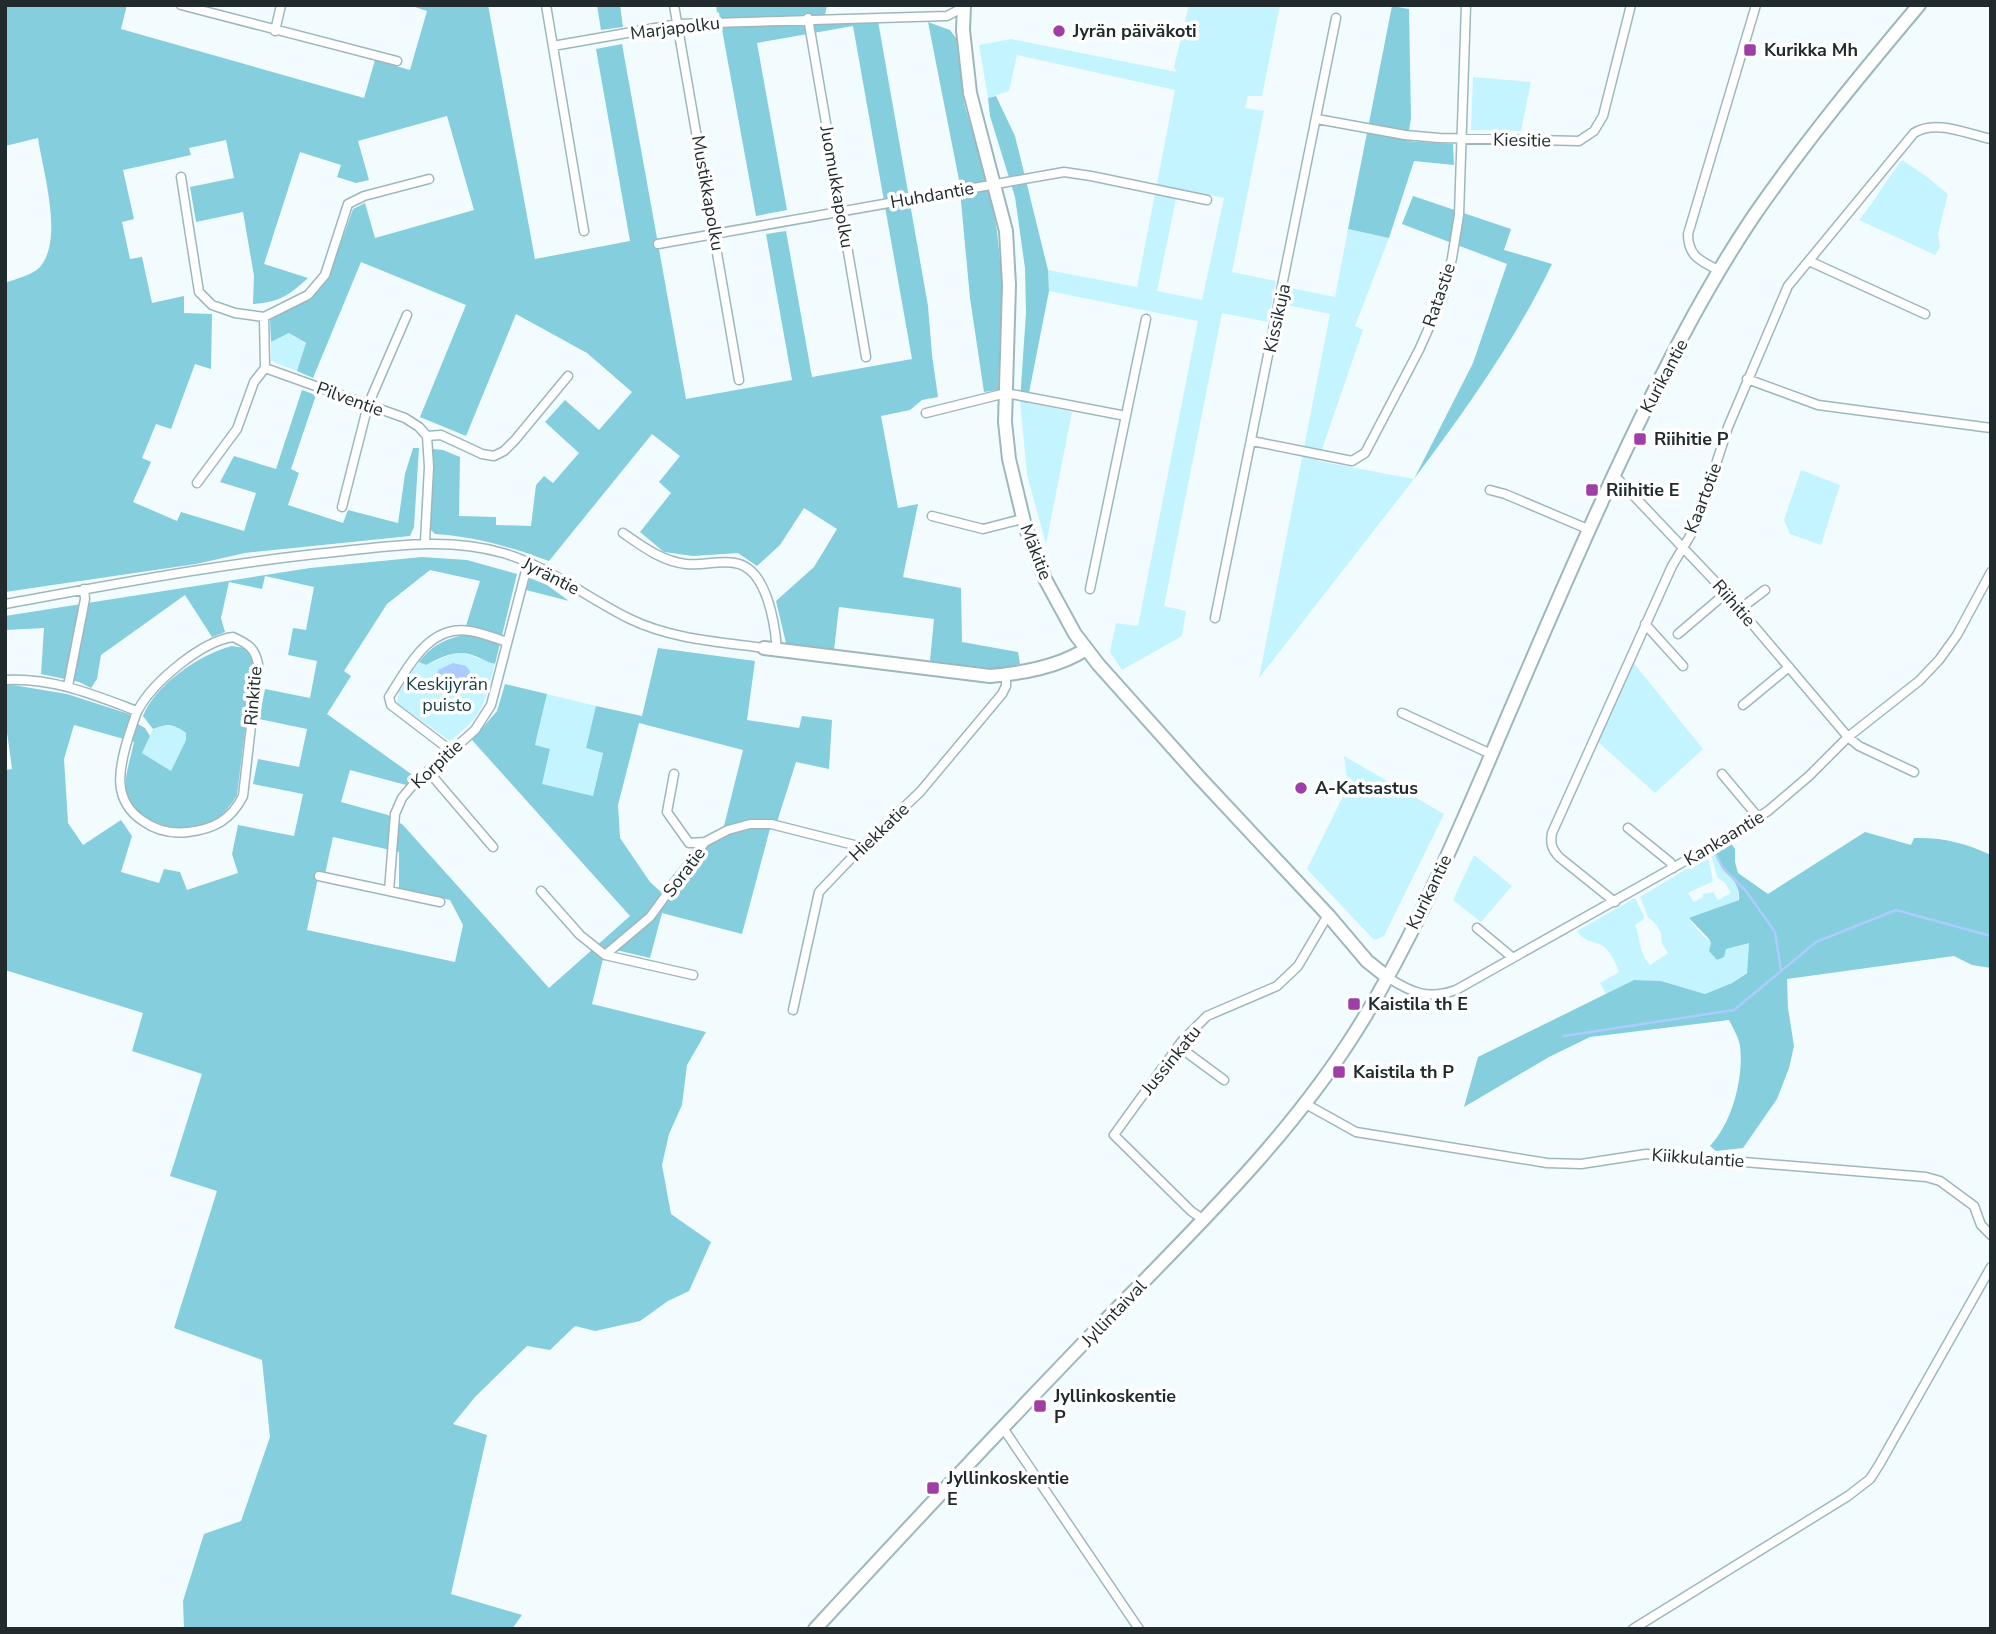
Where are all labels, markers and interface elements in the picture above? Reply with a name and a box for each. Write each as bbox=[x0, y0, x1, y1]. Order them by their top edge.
street label: Marjapolku bbox=[629, 11, 721, 45]
place label: Jyrän päiväkoti bbox=[1072, 19, 1197, 43]
marker: Jyrän päiväkoti bbox=[1051, 23, 1067, 39]
place label: Kurikka Mh bbox=[1764, 38, 1858, 62]
marker: Kurikka Mh bbox=[1742, 42, 1758, 58]
street label: Juomukkapolku bbox=[814, 123, 860, 250]
street label: Kiesitie bbox=[1493, 127, 1551, 153]
street label: Mustikkapolku bbox=[686, 133, 730, 253]
street label: Huhdantie bbox=[888, 176, 976, 214]
street label: Ratastie bbox=[1417, 260, 1461, 330]
street label: Kissikuja bbox=[1258, 281, 1296, 355]
street label: Kurikantie bbox=[1635, 335, 1693, 417]
street label: Pilventie bbox=[313, 376, 387, 422]
place label: Riihitie P bbox=[1654, 427, 1729, 451]
marker: Riihitie P bbox=[1632, 431, 1648, 447]
street label: Kaartotie bbox=[1679, 459, 1727, 537]
place label: Riihitie E bbox=[1606, 478, 1680, 502]
marker: Riihitie E bbox=[1584, 482, 1600, 498]
street label: Mäkitie bbox=[1014, 521, 1058, 583]
street label: Jyräntie bbox=[517, 551, 584, 601]
street label: Riihitie bbox=[1707, 574, 1761, 632]
street label: Rinkitie bbox=[238, 665, 268, 727]
park label: Keskijyrän puisto bbox=[406, 672, 488, 717]
street label: Korpitie bbox=[406, 734, 468, 794]
place label: A-Katsastus bbox=[1315, 776, 1418, 800]
marker: A-Katsastus bbox=[1293, 780, 1309, 796]
street label: Hiekkatie bbox=[844, 797, 914, 867]
street label: Kankaantie bbox=[1680, 805, 1768, 871]
street label: Soratie bbox=[657, 842, 711, 902]
street label: Kurikantie bbox=[1401, 851, 1457, 933]
place label: Kaistila th E bbox=[1368, 992, 1468, 1016]
marker: Kaistila th E bbox=[1346, 996, 1362, 1012]
street label: Jussinkatu bbox=[1135, 1020, 1206, 1100]
place label: Kaistila th P bbox=[1353, 1060, 1454, 1084]
marker: Kaistila th P bbox=[1331, 1064, 1347, 1080]
street label: Kiikkulantie bbox=[1651, 1143, 1745, 1173]
street label: Jyllintaival bbox=[1075, 1274, 1152, 1352]
place label: Jyllinkoskentie P bbox=[1053, 1384, 1176, 1429]
marker: Jyllinkoskentie P bbox=[1032, 1398, 1048, 1414]
place label: Jyllinkoskentie E bbox=[946, 1466, 1069, 1511]
marker: Jyllinkoskentie E bbox=[925, 1480, 941, 1496]

